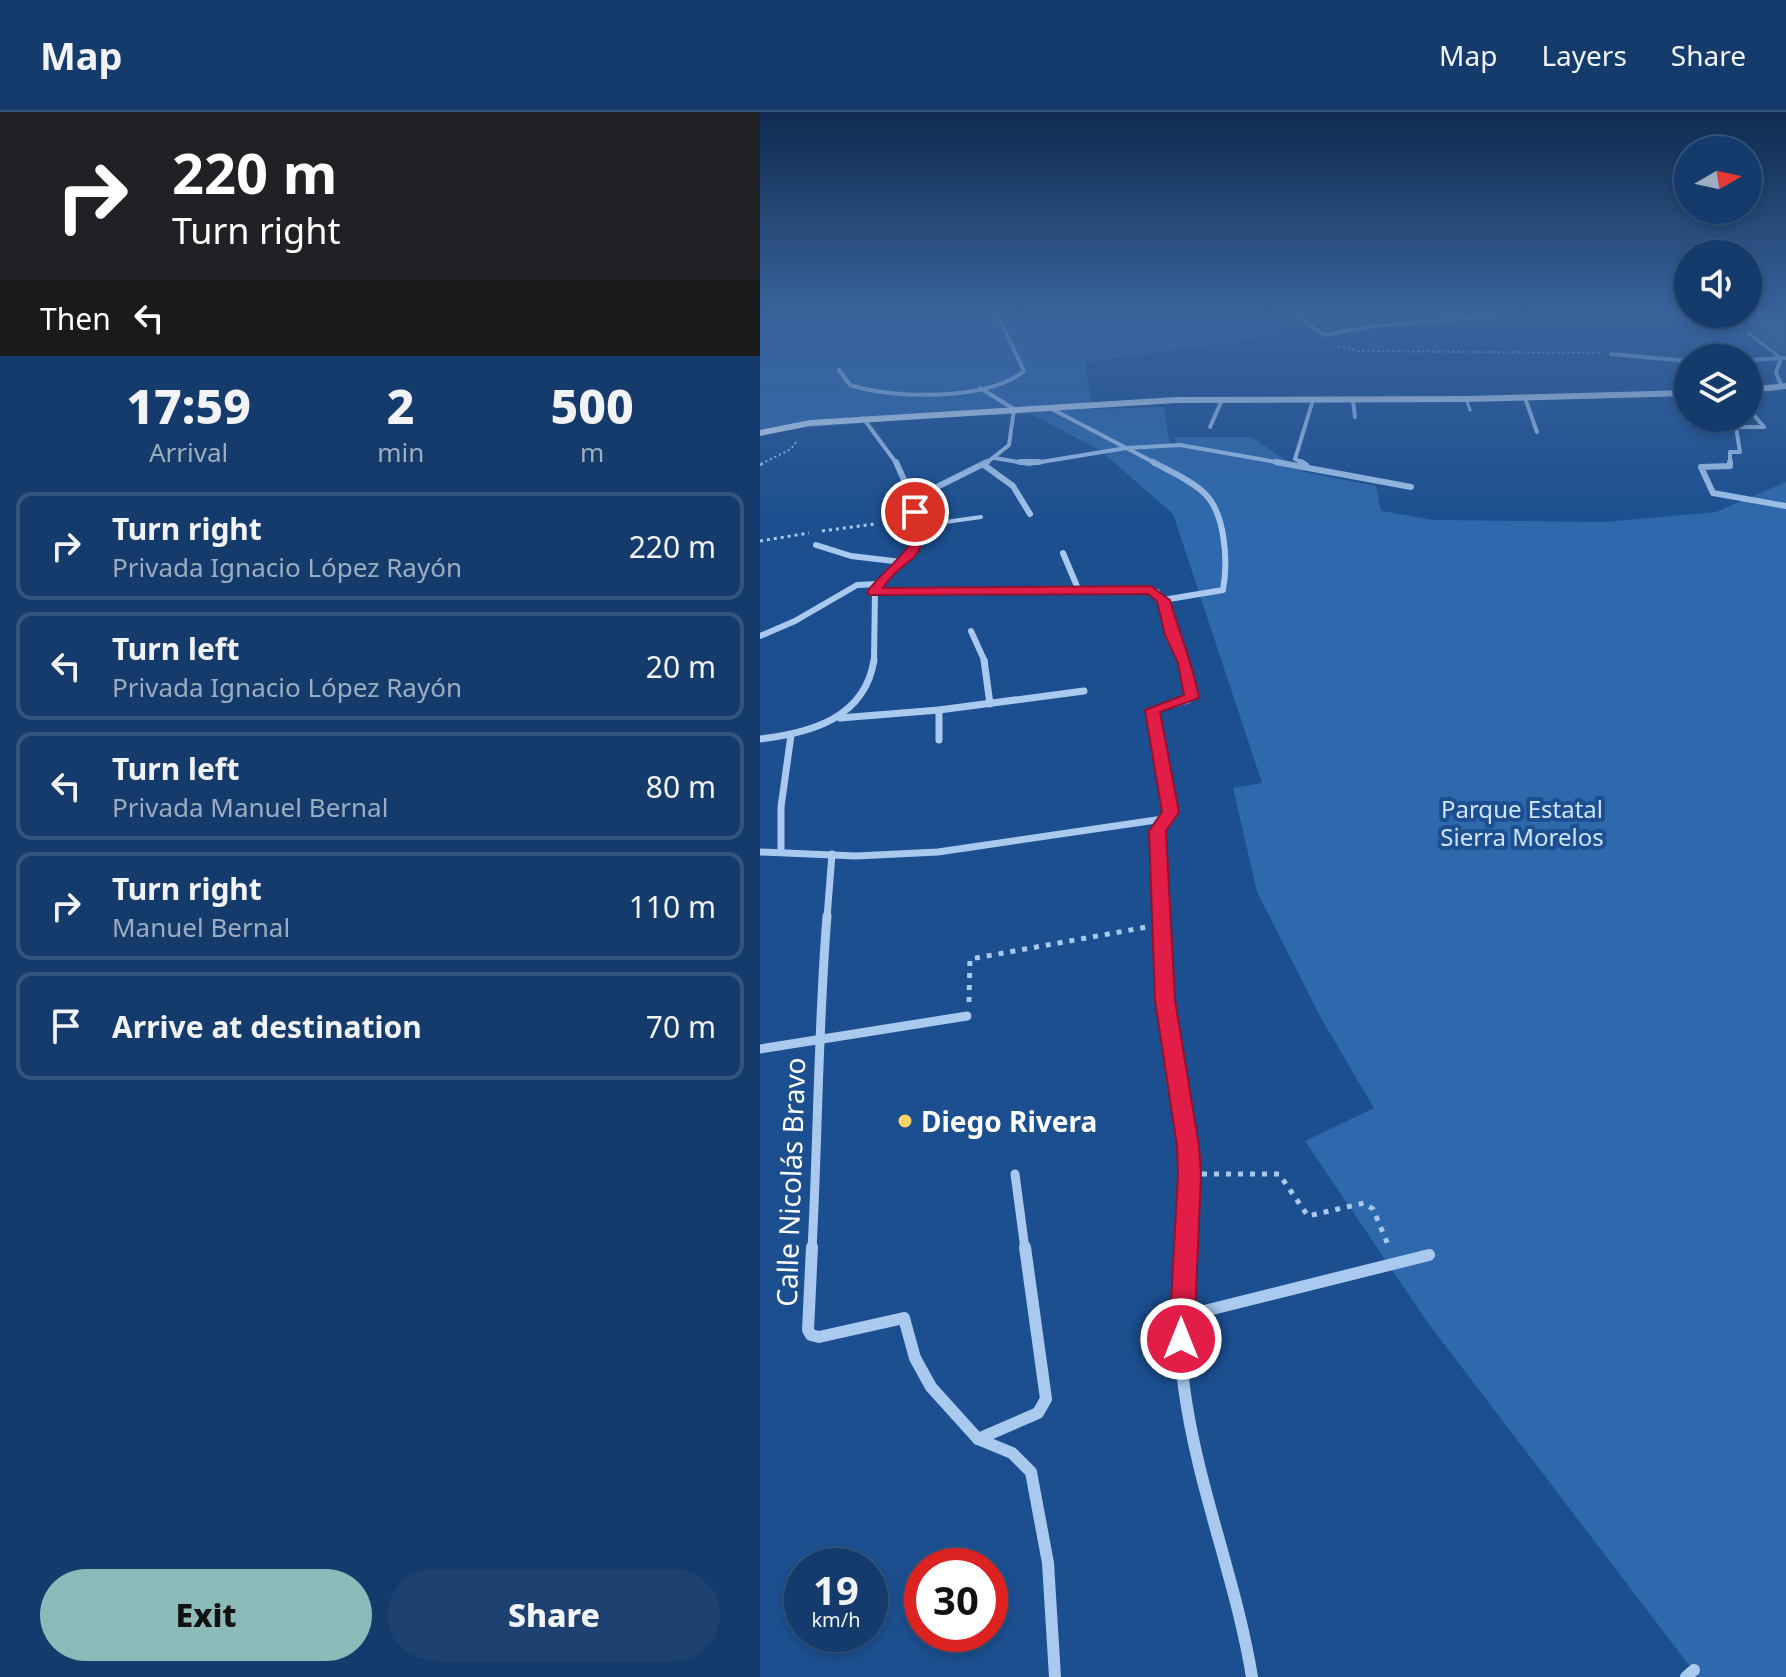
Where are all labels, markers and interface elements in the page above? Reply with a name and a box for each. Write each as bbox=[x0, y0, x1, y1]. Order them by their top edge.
text: Map bbox=[40, 29, 123, 81]
text: Map bbox=[1439, 36, 1497, 74]
text: Layers bbox=[1541, 36, 1627, 74]
text: Share bbox=[1671, 36, 1746, 74]
text: 220 m bbox=[172, 134, 337, 210]
north arrow bbox=[1674, 136, 1762, 224]
map controls bbox=[1674, 136, 1762, 432]
icon: right bbox=[40, 144, 144, 248]
text: Turn right bbox=[172, 206, 340, 255]
button: sound bbox=[1674, 240, 1762, 328]
icon: left bbox=[127, 296, 171, 340]
text: Then bbox=[40, 298, 111, 339]
button: layers bbox=[1674, 344, 1762, 432]
text: 17:59 bbox=[126, 373, 251, 438]
text: 2 bbox=[387, 373, 415, 438]
text: 500 bbox=[551, 373, 634, 438]
text: Arrival bbox=[149, 434, 228, 470]
text: min bbox=[377, 434, 424, 470]
text: m bbox=[580, 434, 604, 470]
pin bbox=[881, 478, 949, 546]
icon: arrive bbox=[893, 490, 937, 534]
text: Turn right bbox=[112, 508, 262, 549]
icon: right bbox=[44, 524, 88, 568]
text: 220 m bbox=[629, 526, 716, 567]
text: Privada Ignacio López Rayón bbox=[112, 549, 462, 585]
text: Turn left bbox=[112, 628, 240, 669]
icon: left bbox=[44, 644, 88, 688]
text: 20 m bbox=[646, 646, 716, 687]
text: Privada Ignacio López Rayón bbox=[112, 669, 462, 705]
text: Turn left bbox=[112, 748, 240, 789]
icon: left bbox=[44, 764, 88, 808]
text: 80 m bbox=[646, 766, 716, 807]
text: Privada Manuel Bernal bbox=[112, 789, 388, 825]
park label: Parque Estatal Sierra Morelos bbox=[1440, 792, 1604, 853]
text: Turn right bbox=[112, 868, 262, 909]
icon: right bbox=[44, 884, 88, 928]
text: 110 m bbox=[629, 886, 716, 927]
text: Manuel Bernal bbox=[112, 909, 290, 945]
icon: arrive bbox=[44, 1004, 88, 1048]
text: Arrive at destination bbox=[112, 1006, 422, 1047]
text: 70 m bbox=[646, 1006, 716, 1047]
street label: Calle Nicolás Bravo bbox=[767, 1057, 813, 1307]
place label: Diego Rivera bbox=[921, 1102, 1097, 1140]
marker: Diego Rivera bbox=[896, 1112, 914, 1130]
position arrow bbox=[1139, 1297, 1223, 1381]
speed limit sign: 30 bbox=[904, 1548, 1008, 1652]
text: 19 bbox=[813, 1562, 859, 1617]
button: Exit bbox=[40, 1569, 372, 1661]
button: Share bbox=[388, 1569, 720, 1661]
text: km/h bbox=[811, 1606, 861, 1633]

